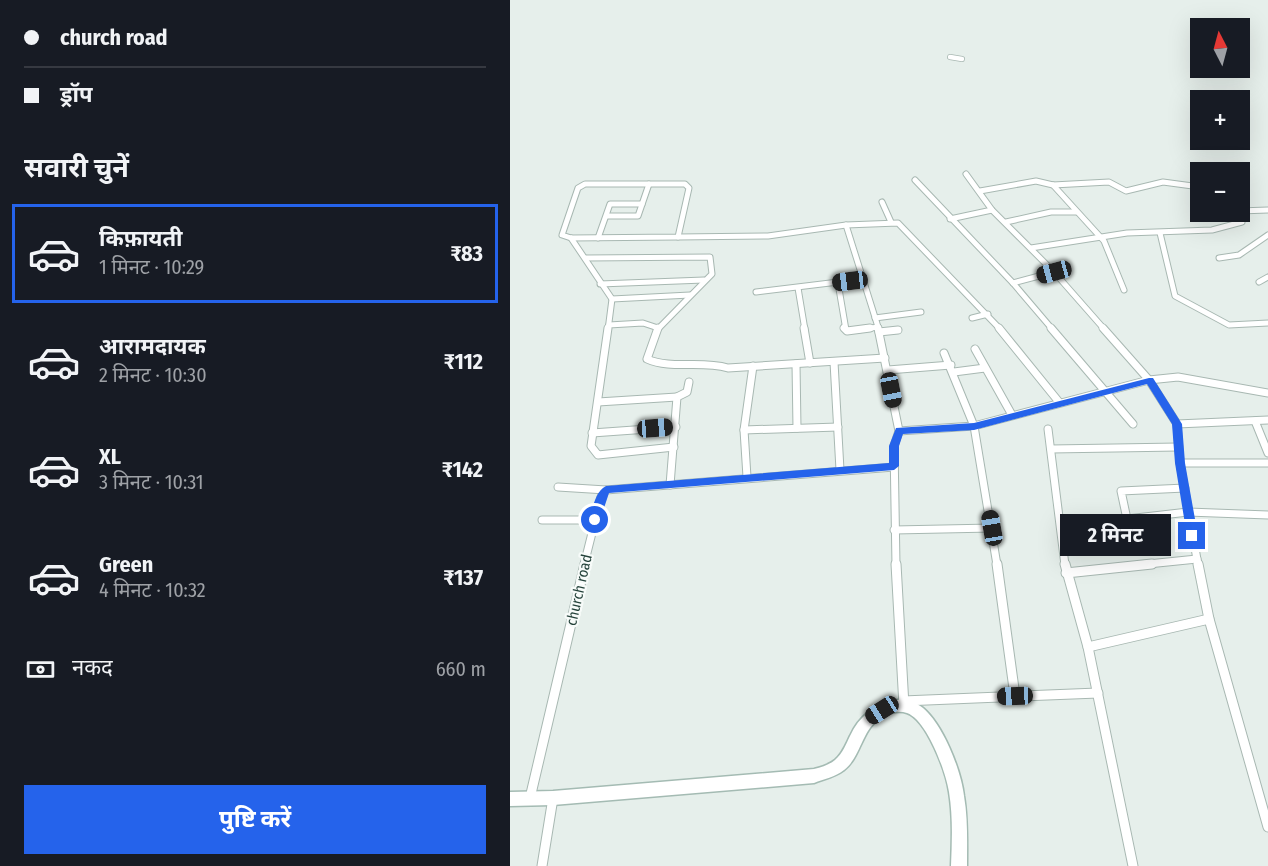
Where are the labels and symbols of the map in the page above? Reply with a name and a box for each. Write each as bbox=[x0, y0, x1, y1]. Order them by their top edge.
north arrow bbox=[1190, 18, 1250, 78]
car bbox=[1034, 259, 1074, 285]
car bbox=[831, 270, 869, 292]
car bbox=[879, 371, 903, 409]
car bbox=[636, 418, 674, 438]
route start bbox=[581, 506, 608, 533]
car bbox=[980, 509, 1004, 547]
callout: 2 मिनट bbox=[1060, 515, 1171, 557]
route end bbox=[1178, 522, 1205, 549]
street label: church road bbox=[562, 553, 596, 627]
car bbox=[997, 686, 1033, 706]
car bbox=[862, 693, 902, 727]

